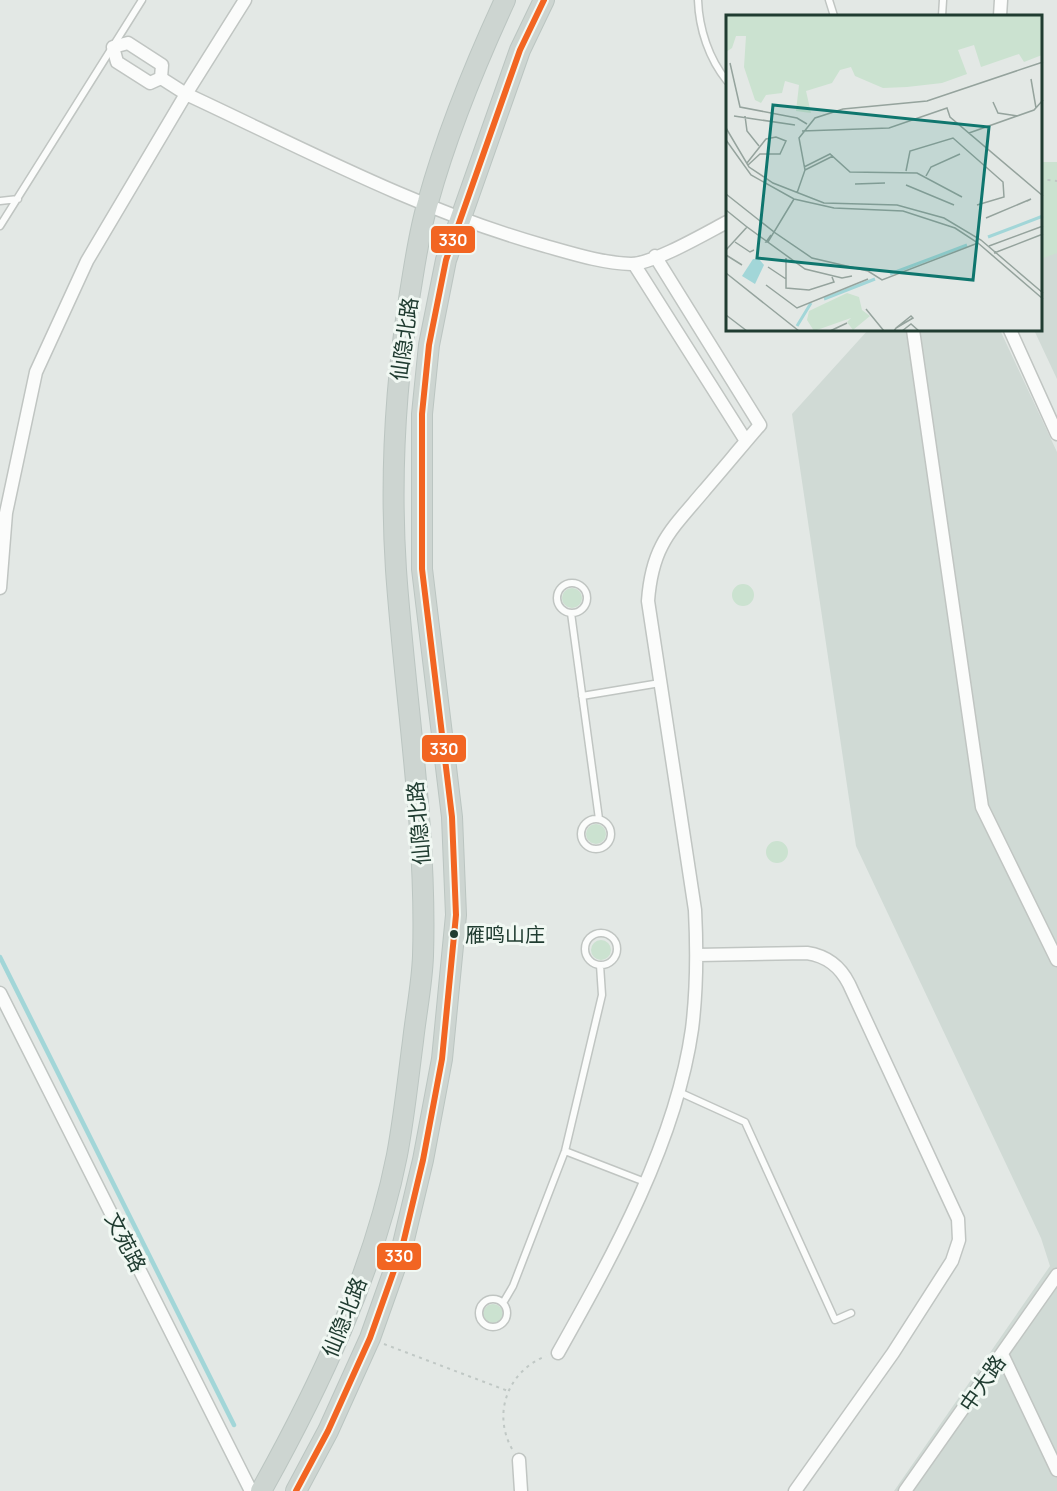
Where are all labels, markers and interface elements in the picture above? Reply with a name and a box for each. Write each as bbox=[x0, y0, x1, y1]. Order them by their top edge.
inset map bbox=[726, 15, 1042, 332]
line badge: 330 bbox=[430, 225, 476, 254]
text: 330 bbox=[438, 229, 468, 251]
street label: 仙隐北路 bbox=[384, 295, 424, 383]
line badge: 330 bbox=[421, 734, 467, 763]
text: 330 bbox=[429, 738, 459, 760]
street label: 仙隐北路 bbox=[400, 780, 436, 866]
place label: 雁鸣山庄 bbox=[465, 921, 545, 948]
marker: 雁鸣山庄 bbox=[448, 928, 460, 940]
street label: 文苑路 bbox=[99, 1208, 153, 1276]
line badge: 330 bbox=[376, 1242, 422, 1271]
text: 330 bbox=[384, 1245, 414, 1267]
street label: 仙隐北路 bbox=[315, 1273, 373, 1361]
street label: 中大路 bbox=[952, 1349, 1012, 1417]

